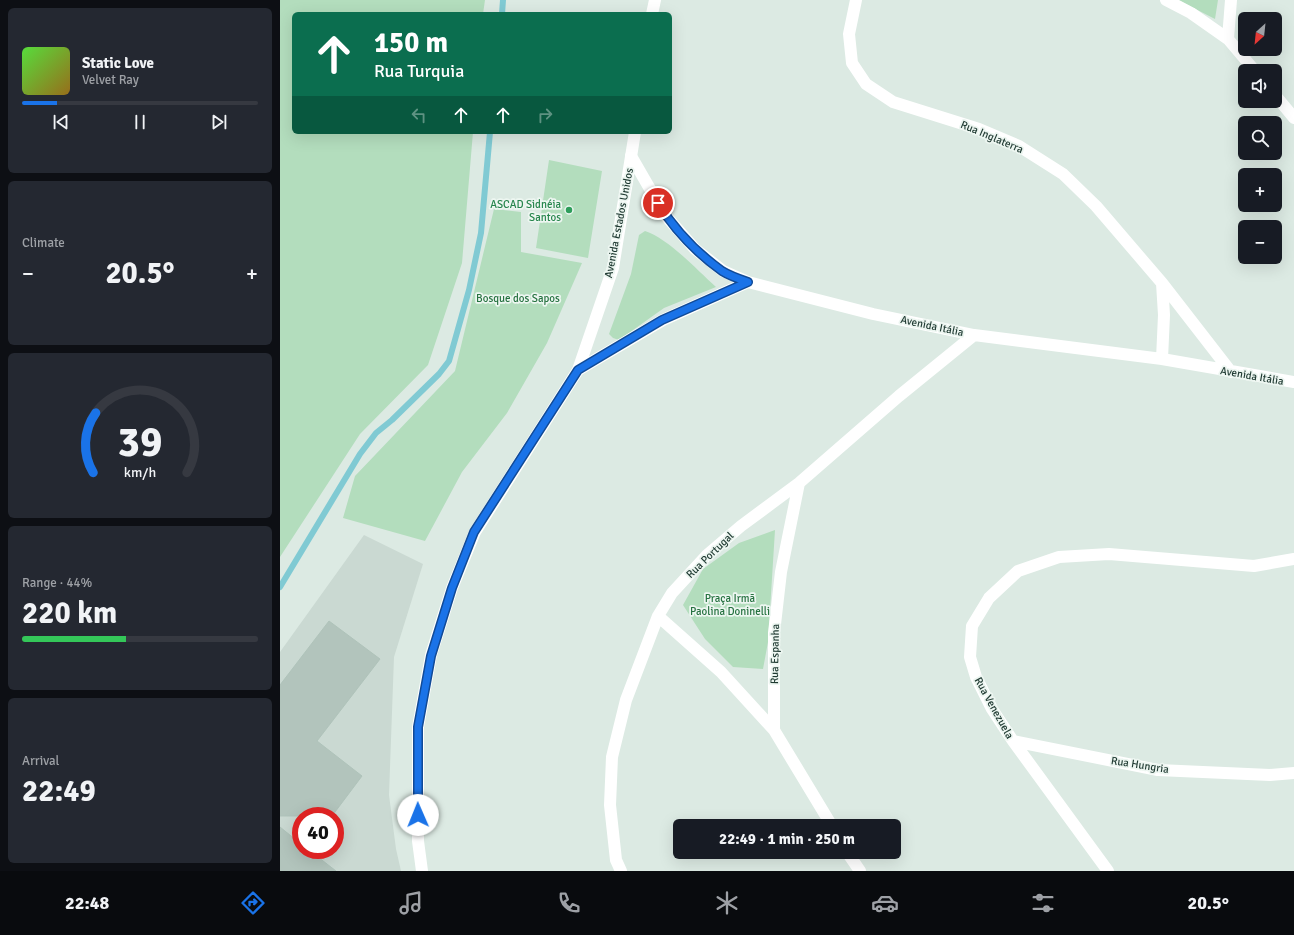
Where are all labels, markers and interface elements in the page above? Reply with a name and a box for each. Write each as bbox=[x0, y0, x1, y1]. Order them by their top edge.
north arrow bbox=[1238, 12, 1282, 56]
map controls bbox=[1238, 12, 1282, 264]
text: 150 m bbox=[374, 26, 448, 60]
icon: ahead bbox=[308, 28, 360, 80]
text: Static Love bbox=[82, 54, 154, 72]
text: Rua Turquia bbox=[374, 60, 464, 82]
button: sound bbox=[1238, 64, 1282, 108]
text: Velvet Ray bbox=[82, 72, 139, 88]
icon: left bbox=[408, 104, 430, 126]
icon: ahead bbox=[450, 104, 472, 126]
icon: ahead bbox=[492, 104, 514, 126]
icon: right bbox=[534, 104, 556, 126]
icon: previous bbox=[50, 111, 72, 133]
icon: pause bbox=[129, 111, 151, 133]
icon: next bbox=[208, 111, 230, 133]
button: search bbox=[1238, 116, 1282, 160]
street label: Rua Inglaterra bbox=[959, 118, 1026, 156]
street label: Avenida Estados Unidos bbox=[602, 167, 636, 279]
button: + bbox=[1238, 168, 1282, 212]
pin bbox=[641, 186, 675, 220]
icon: arrive bbox=[647, 192, 669, 214]
place label: ASCAD Sidnéia Santos bbox=[490, 198, 561, 224]
marker: ASCAD Sidnéia Santos bbox=[564, 205, 574, 215]
button: − bbox=[1238, 220, 1282, 264]
text: Climate bbox=[22, 235, 65, 251]
text: 20.5° bbox=[105, 255, 175, 292]
text: − bbox=[22, 260, 34, 287]
text: + bbox=[246, 260, 258, 287]
park label: Bosque dos Sapos bbox=[476, 292, 560, 305]
street label: Avenida Itália bbox=[899, 313, 965, 339]
street label: Avenida Itália bbox=[1219, 364, 1285, 388]
text: 39 bbox=[118, 417, 162, 468]
text: km/h bbox=[124, 464, 156, 481]
street label: Rua Portugal bbox=[684, 529, 736, 581]
text: Range · 44% bbox=[22, 575, 92, 591]
park label: Praça Irmã Paolina Doninelli bbox=[690, 592, 770, 618]
text: 220 km bbox=[22, 595, 117, 632]
street label: Rua Espanha bbox=[768, 623, 782, 684]
street label: Rua Venezuela bbox=[972, 675, 1016, 741]
text: Arrival bbox=[22, 753, 59, 769]
street label: Rua Hungria bbox=[1110, 754, 1170, 776]
text: 22:49 bbox=[22, 773, 96, 810]
position arrow bbox=[397, 794, 439, 836]
speed limit sign: 40 bbox=[292, 807, 344, 859]
text: 22:49 · 1 min · 250 m bbox=[719, 830, 855, 848]
icon: directions bbox=[239, 889, 267, 917]
icon: music bbox=[397, 889, 425, 917]
icon: phone bbox=[555, 889, 583, 917]
icon: climate bbox=[713, 889, 741, 917]
icon: car bbox=[871, 889, 899, 917]
icon: filters bbox=[1029, 889, 1057, 917]
text: 22:48 bbox=[65, 892, 109, 914]
text: 20.5° bbox=[1187, 892, 1229, 914]

